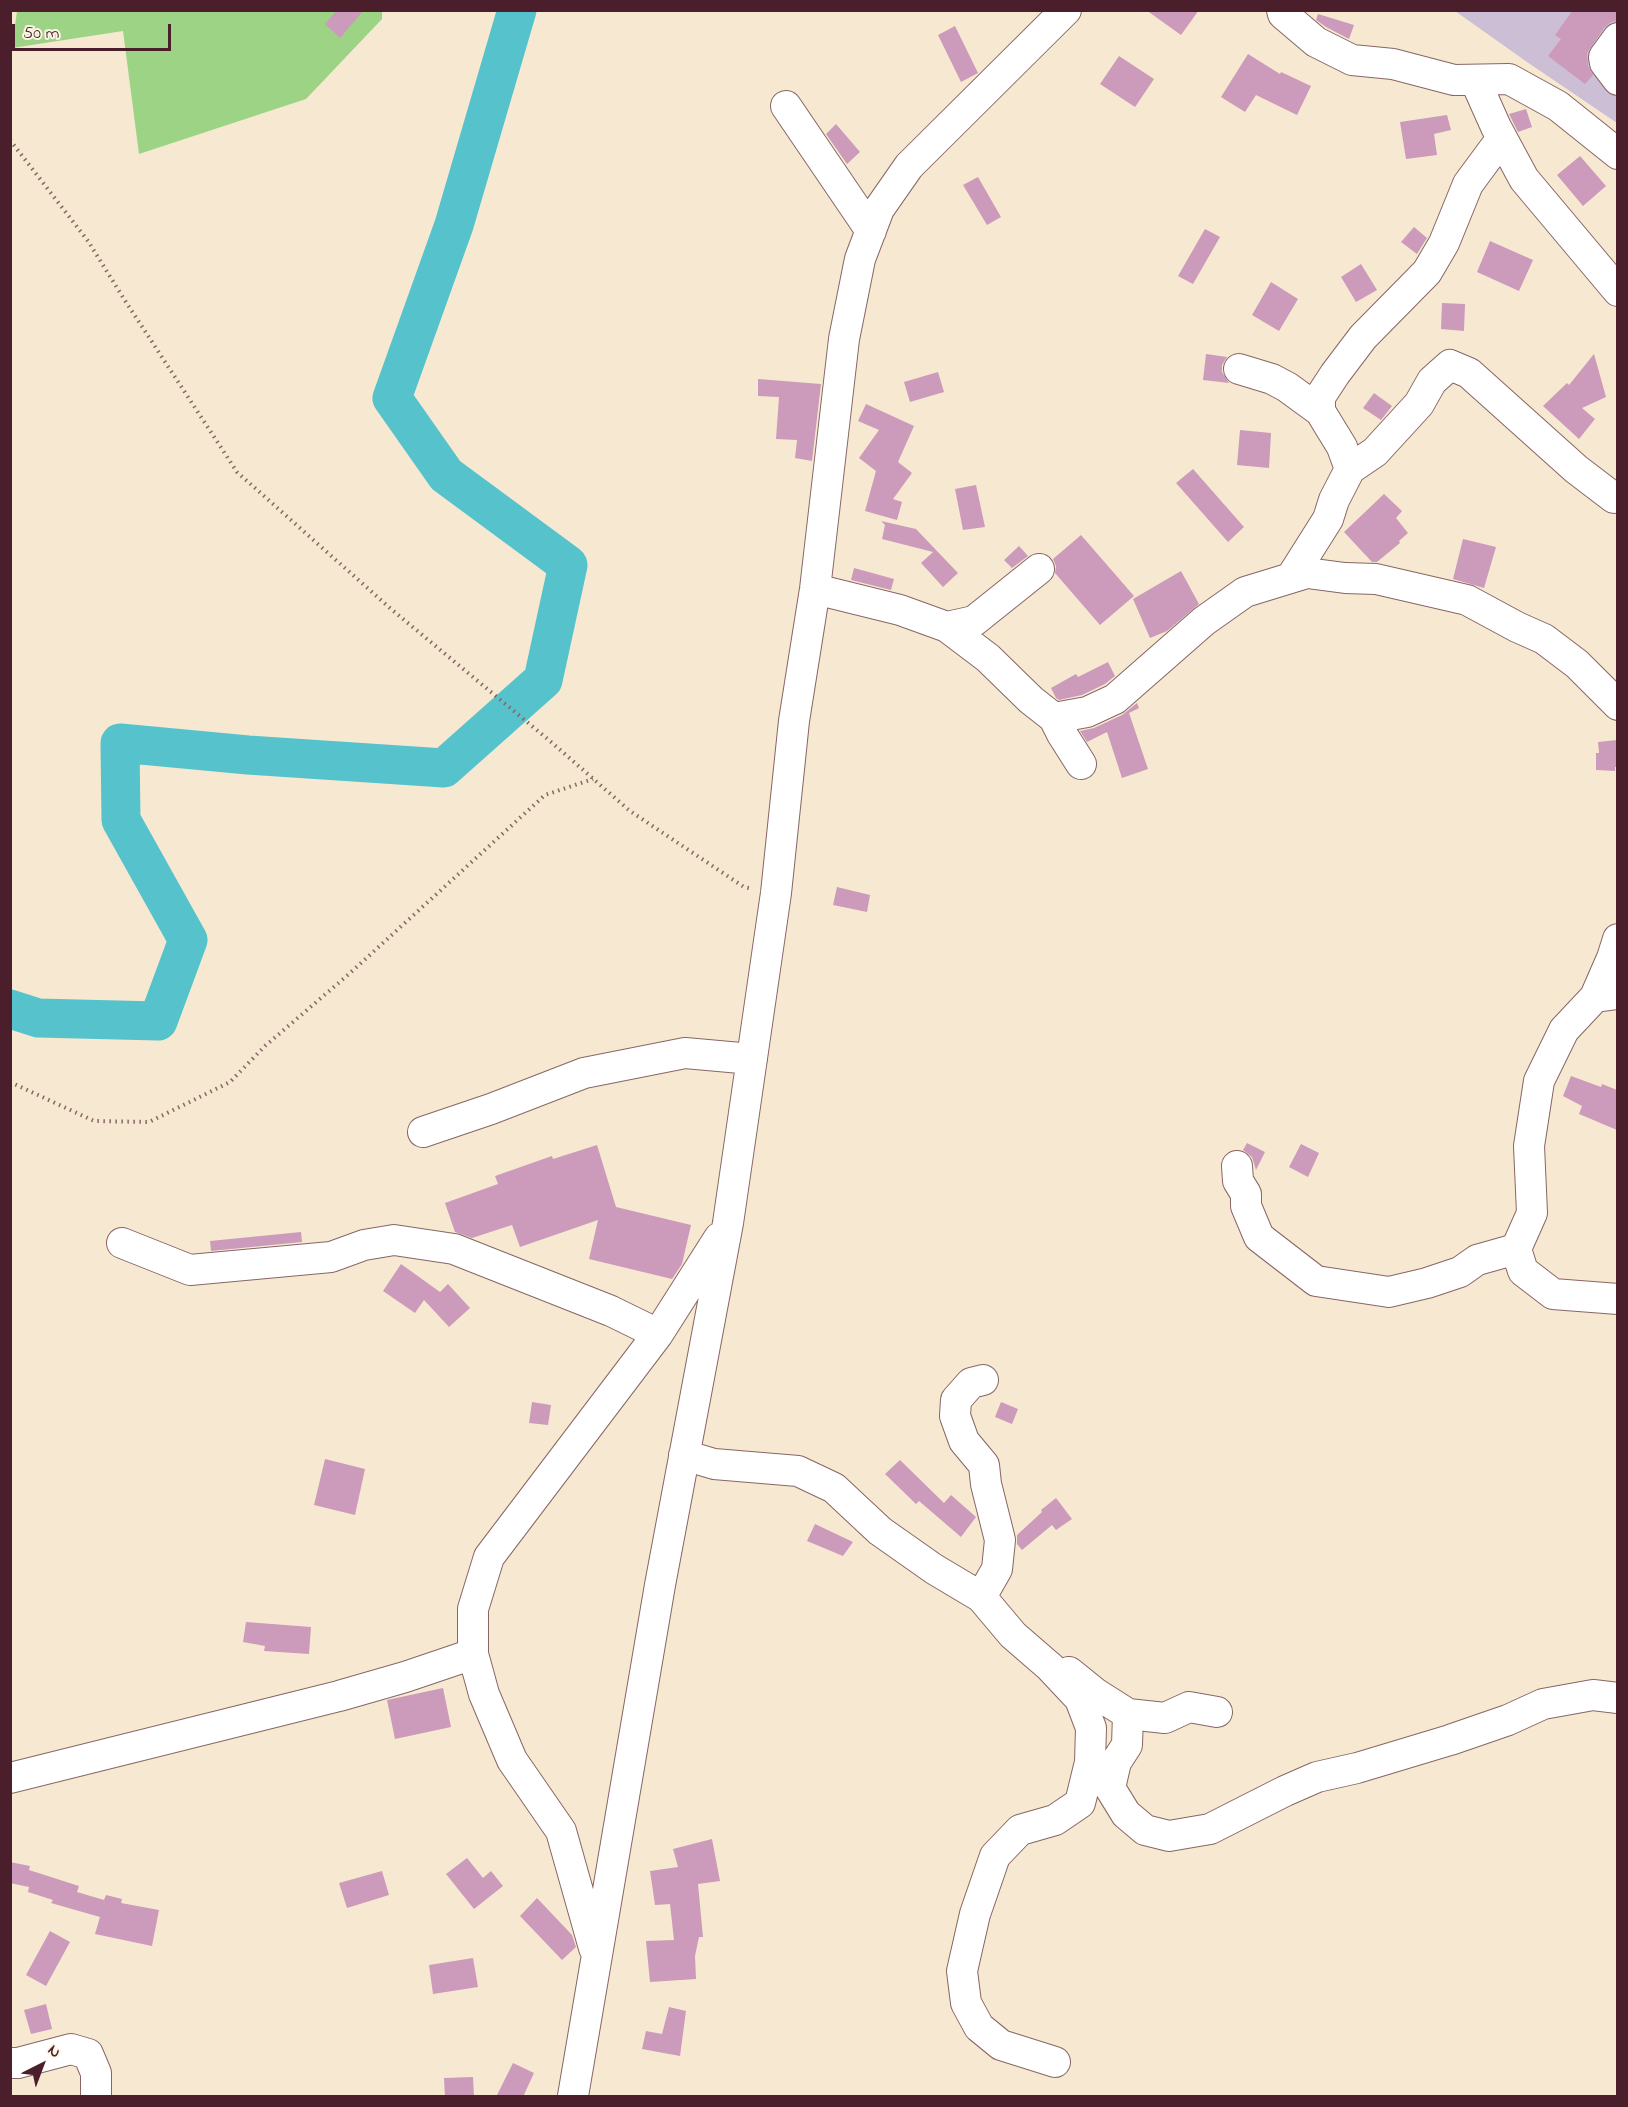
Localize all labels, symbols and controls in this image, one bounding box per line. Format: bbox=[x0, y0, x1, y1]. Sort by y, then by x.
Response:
scale bar bbox=[15, 12, 174, 50]
text: 50 m bbox=[23, 21, 60, 47]
north arrow bbox=[12, 2035, 72, 2095]
text: N bbox=[42, 2039, 66, 2064]

